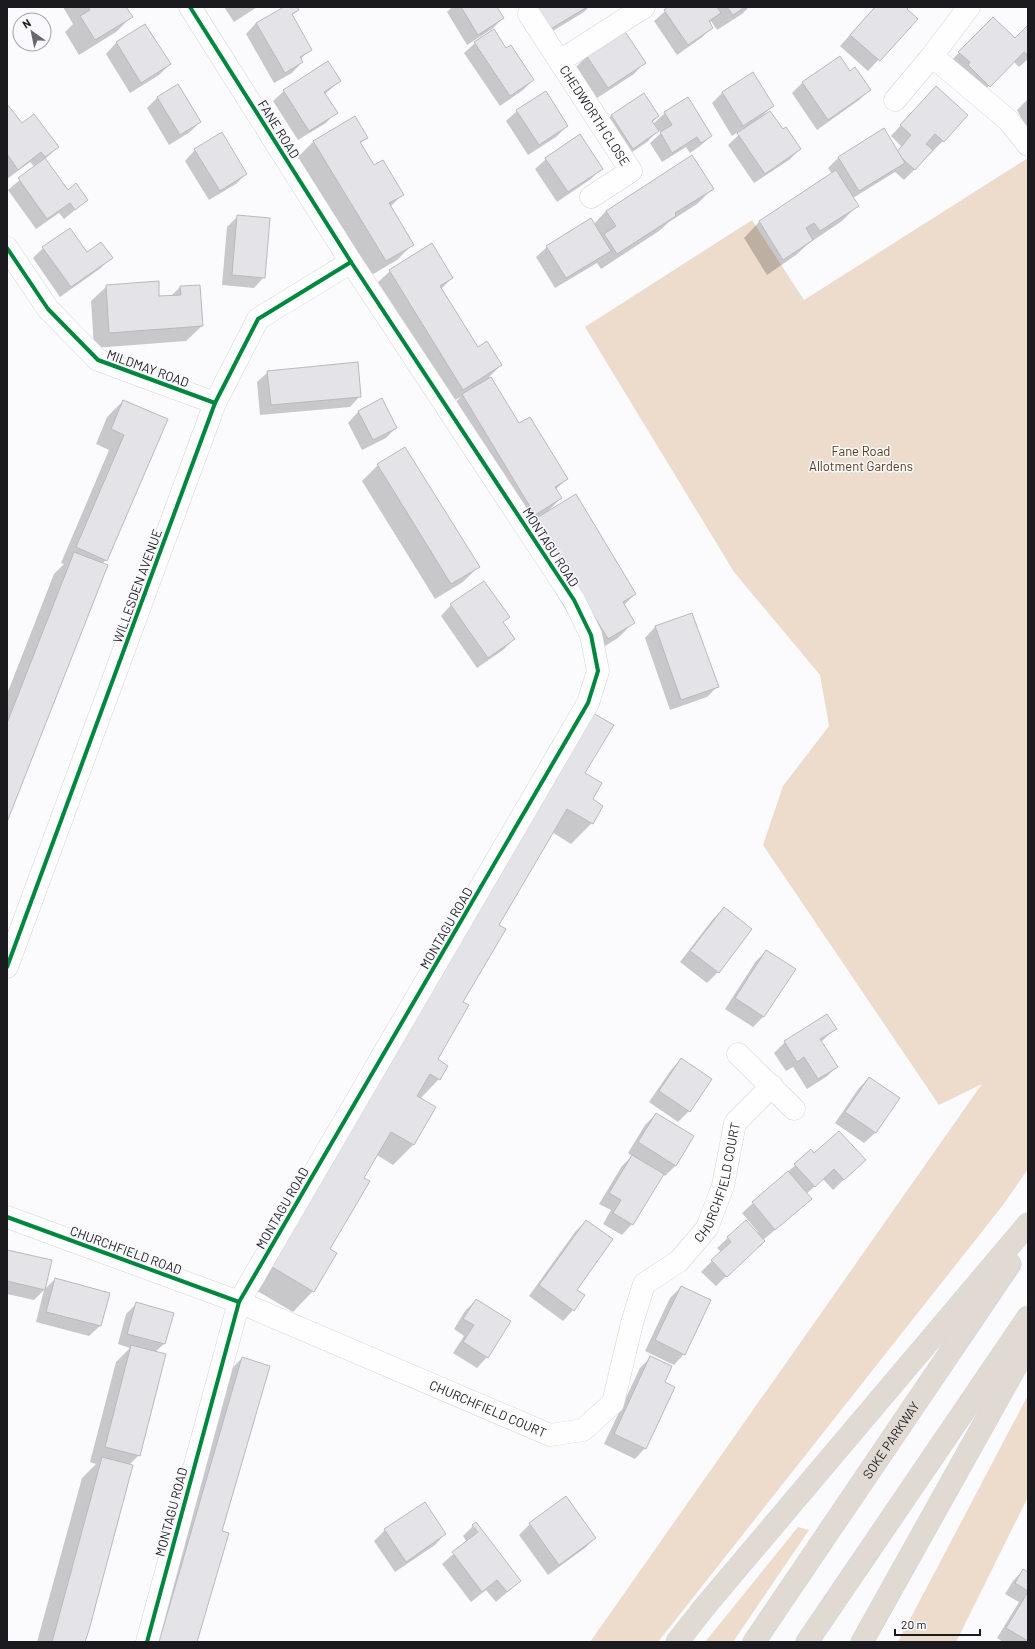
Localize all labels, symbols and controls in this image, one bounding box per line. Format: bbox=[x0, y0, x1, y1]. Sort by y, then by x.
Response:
north arrow bbox=[12, 12, 52, 52]
text: N bbox=[20, 16, 33, 31]
street label: CHEDWORTH CLOSE bbox=[556, 62, 633, 169]
street label: FANE ROAD bbox=[255, 97, 303, 161]
street label: MILDMAY ROAD bbox=[105, 346, 191, 390]
park label: Fane Road Allotment Gardens bbox=[809, 443, 913, 474]
street label: MONTAGU ROAD bbox=[519, 504, 583, 590]
street label: WILLESDEN AVENUE bbox=[109, 527, 165, 645]
street label: MONTAGU ROAD bbox=[416, 884, 476, 972]
street label: CHURCHFIELD COURT bbox=[690, 1121, 743, 1245]
street label: MONTAGU ROAD bbox=[252, 1164, 312, 1252]
street label: CHURCHFIELD ROAD bbox=[68, 1222, 184, 1278]
street label: CHURCHFIELD COURT bbox=[427, 1376, 549, 1441]
street label: SOKE PARKWAY bbox=[859, 1398, 923, 1482]
street label: MONTAGU ROAD bbox=[151, 1466, 191, 1558]
scale bar bbox=[895, 1611, 980, 1637]
text: 20 m bbox=[901, 1617, 927, 1631]

